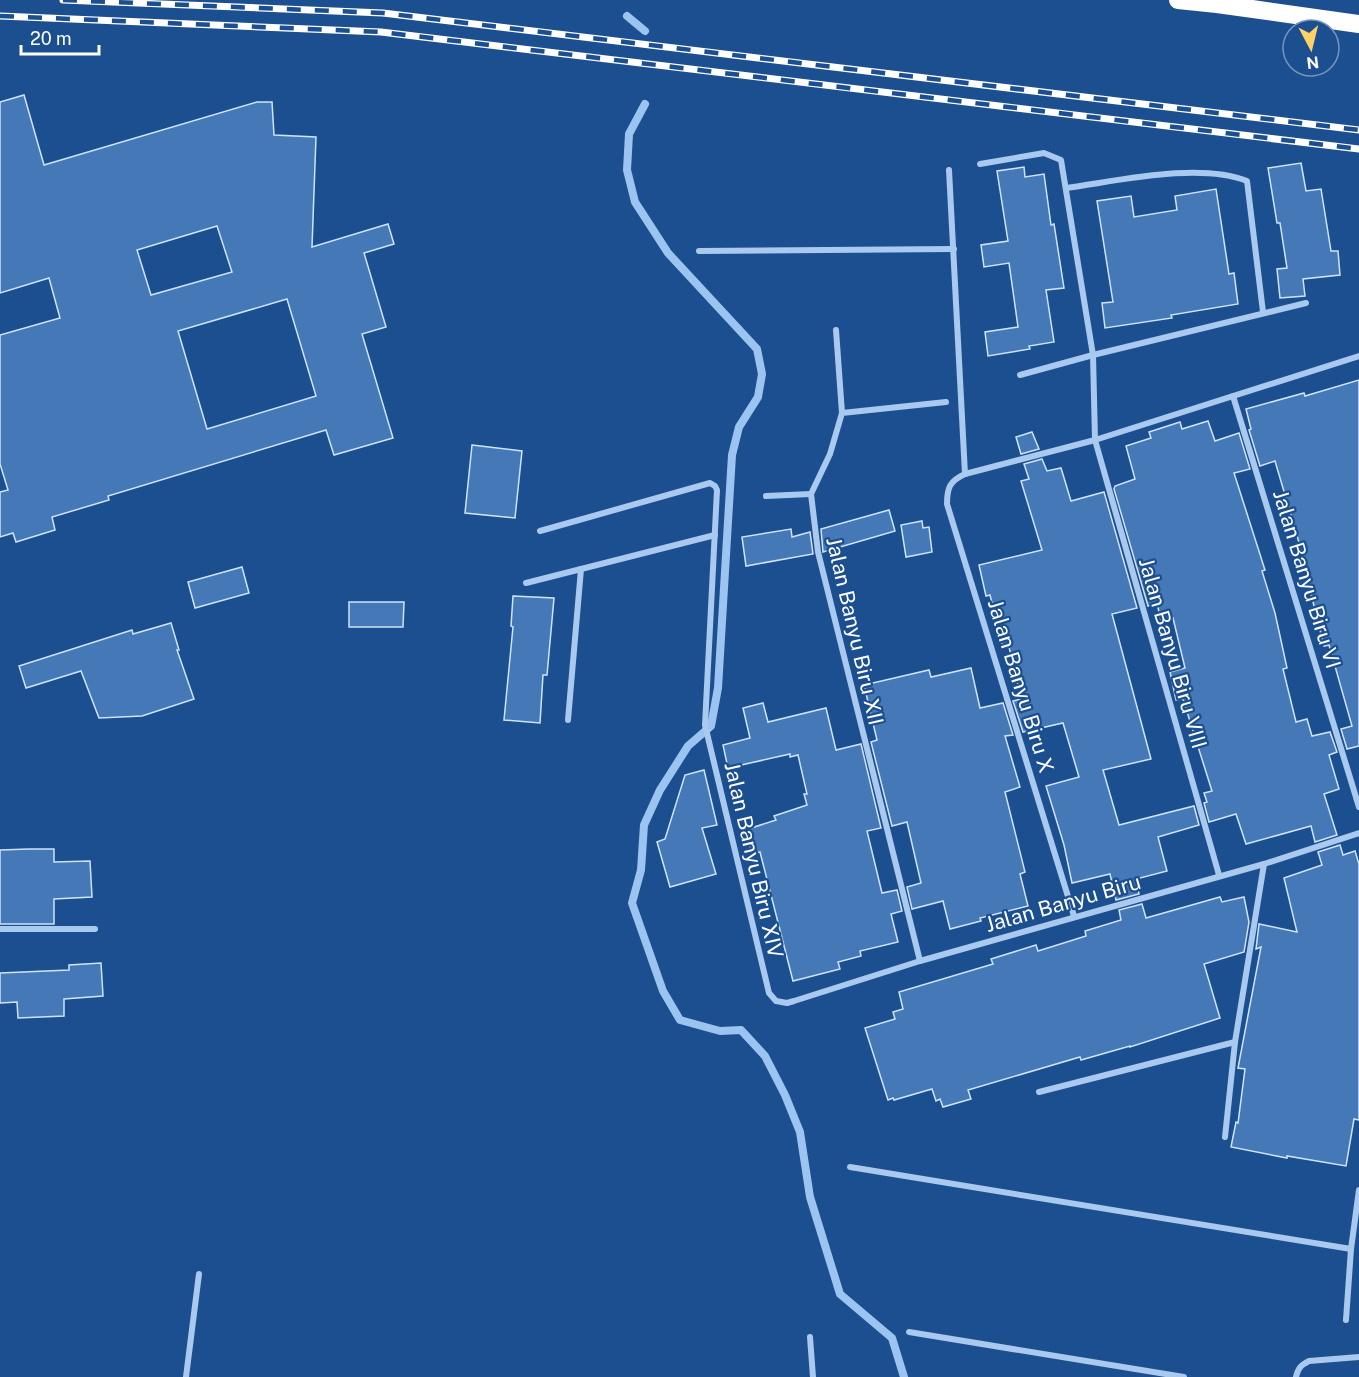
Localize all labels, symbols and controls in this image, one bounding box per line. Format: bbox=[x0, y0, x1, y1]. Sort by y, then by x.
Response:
scale bar bbox=[21, 18, 99, 56]
north arrow bbox=[1281, 18, 1341, 78]
text: 20 m bbox=[30, 28, 72, 49]
text: N bbox=[1305, 52, 1320, 73]
street label: Jalan Banyu Biru VI bbox=[1268, 487, 1346, 671]
street label: Jalan Banyu Biru XII bbox=[821, 535, 889, 727]
street label: Jalan Banyu Biru VIII bbox=[1134, 555, 1212, 751]
street label: Jalan Banyu Biru X bbox=[983, 596, 1059, 776]
street label: Jalan Banyu Biru XIV bbox=[719, 760, 789, 960]
street label: Jalan Banyu Biru bbox=[982, 869, 1144, 937]

